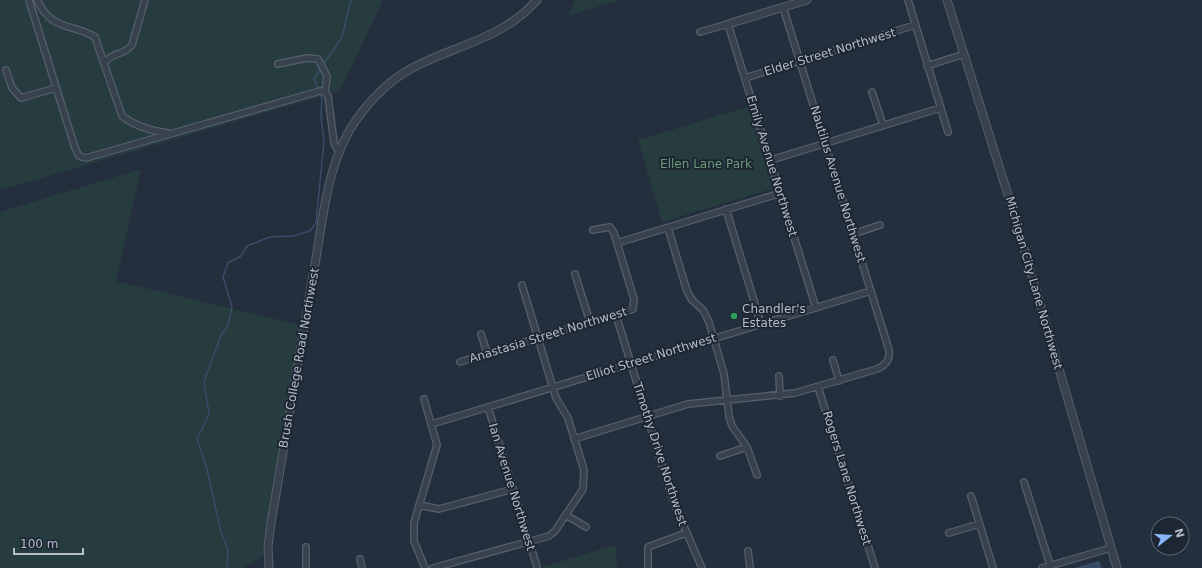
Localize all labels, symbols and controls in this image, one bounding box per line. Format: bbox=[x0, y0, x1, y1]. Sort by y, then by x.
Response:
street label: Elder Street Northwest bbox=[763, 25, 898, 79]
street label: Emily Avenue Northwest bbox=[744, 94, 800, 239]
street label: Nautilus Avenue Northwest bbox=[807, 104, 869, 264]
park label: Ellen Lane Park bbox=[660, 157, 752, 171]
street label: Michigan City Lane Northwest bbox=[1003, 195, 1066, 371]
street label: Brush College Road Northwest bbox=[276, 267, 322, 449]
place label: Chandler's Estates bbox=[742, 302, 806, 330]
street label: Anastasia Street Northwest bbox=[467, 304, 629, 366]
marker: Chandler's Estates bbox=[729, 311, 739, 321]
street label: Elliot Street Northwest bbox=[584, 330, 718, 383]
street label: Timothy Drive Northwest bbox=[630, 380, 690, 528]
street label: Rogers Lane Northwest bbox=[820, 409, 874, 547]
street label: Ian Avenue Northwest bbox=[486, 422, 538, 553]
north arrow bbox=[1150, 516, 1190, 556]
text: N bbox=[1172, 527, 1187, 540]
scale bar bbox=[14, 530, 83, 556]
text: 100 m bbox=[20, 537, 58, 551]

